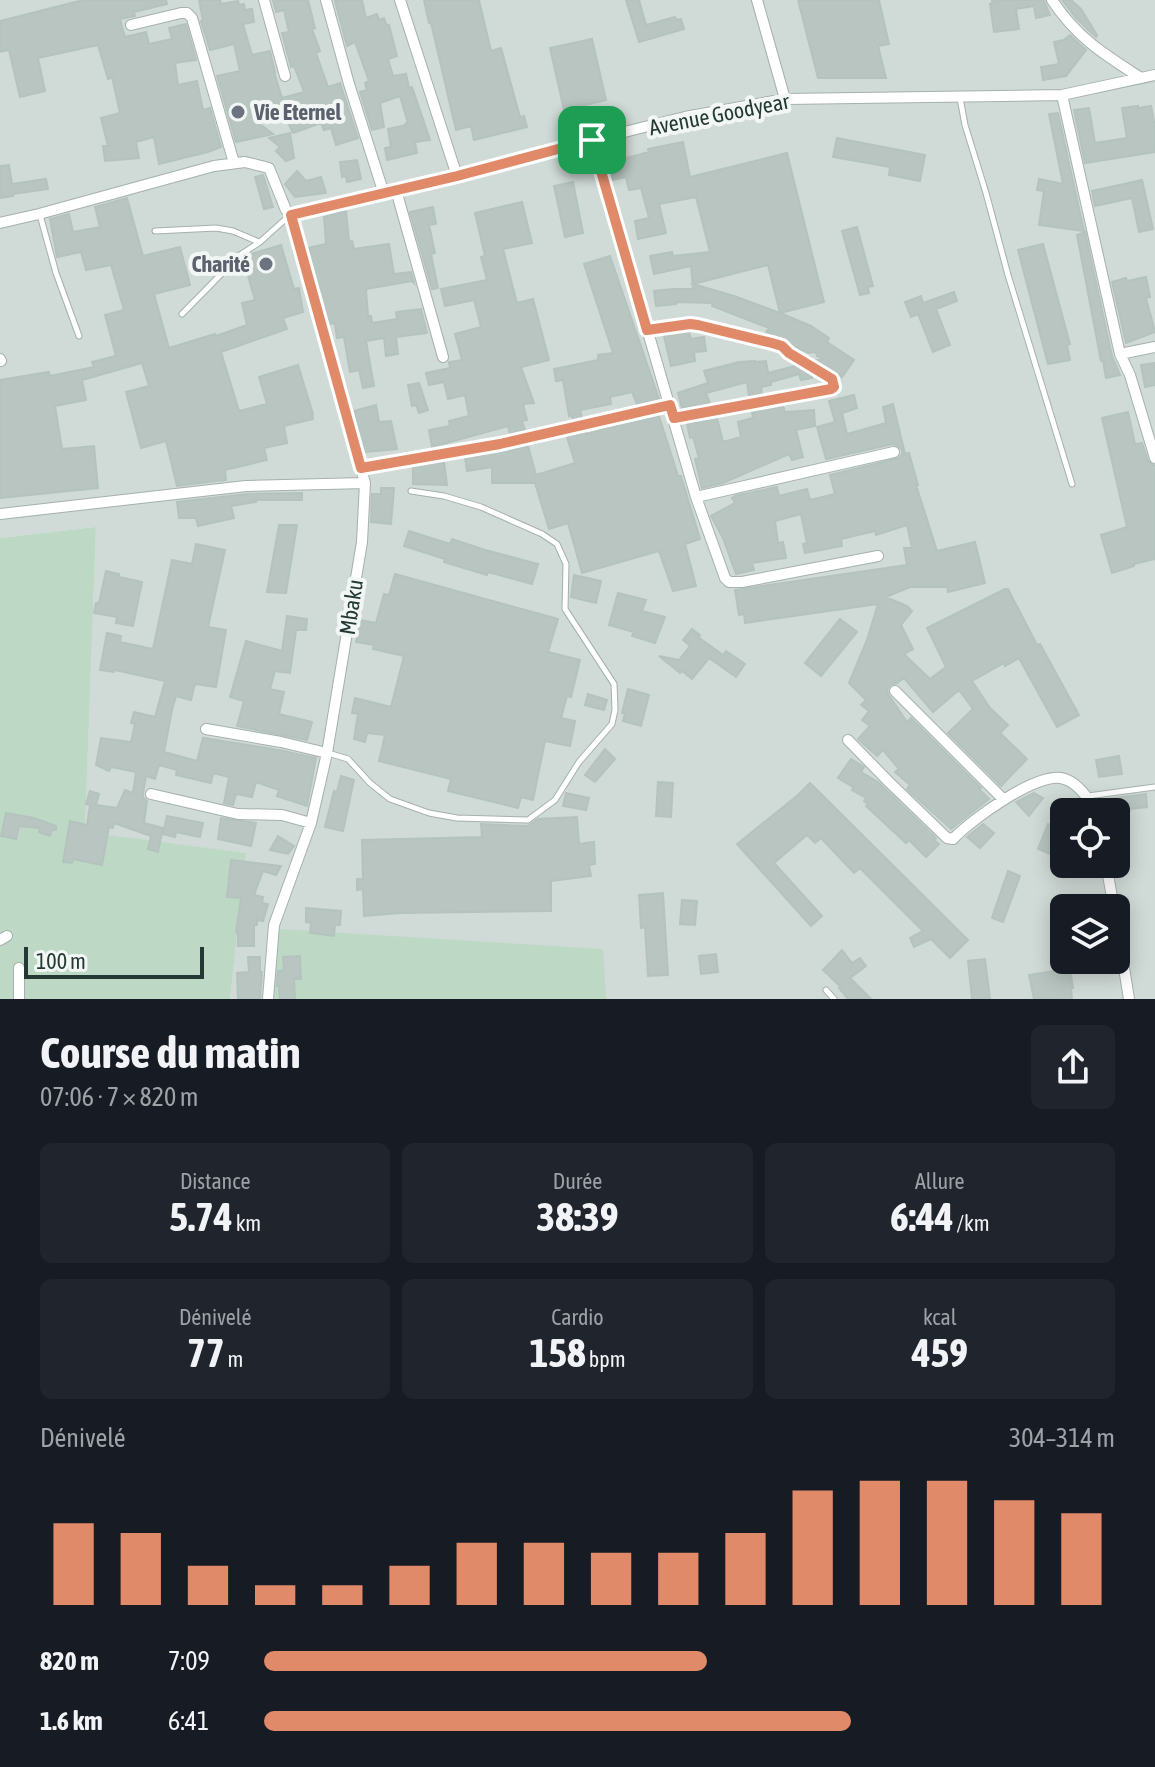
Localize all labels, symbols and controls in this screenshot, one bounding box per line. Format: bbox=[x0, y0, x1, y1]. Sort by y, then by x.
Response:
street label: Avenue Goodyear bbox=[647, 88, 792, 140]
place label: Vie Eternel bbox=[253, 99, 342, 125]
marker: Vie Eternel bbox=[229, 103, 247, 121]
pin bbox=[558, 106, 626, 174]
icon: arrive bbox=[570, 118, 614, 162]
place label: Charité bbox=[192, 251, 250, 277]
marker: Charité bbox=[257, 255, 275, 273]
street label: Mbaku bbox=[334, 577, 368, 637]
map controls bbox=[1050, 798, 1130, 974]
button: locate bbox=[1050, 798, 1130, 878]
button: layers bbox=[1050, 894, 1130, 974]
scale bar bbox=[24, 943, 204, 979]
text: 100 m bbox=[36, 948, 86, 974]
button: share bbox=[1031, 1025, 1115, 1109]
text: Course du matin bbox=[40, 1027, 301, 1077]
text: 07:06 · 7 × 820 m bbox=[40, 1082, 199, 1112]
text: Distance bbox=[180, 1168, 250, 1194]
text: Durée bbox=[553, 1168, 602, 1194]
text: Allure bbox=[915, 1168, 965, 1194]
text: 5.74 bbox=[169, 1194, 233, 1239]
text: 38:39 bbox=[536, 1194, 619, 1239]
text: 6:44 bbox=[890, 1194, 954, 1239]
text: km bbox=[233, 1210, 261, 1236]
text: /km bbox=[954, 1210, 990, 1236]
text: Dénivelé bbox=[179, 1304, 251, 1330]
text: Cardio bbox=[551, 1304, 604, 1330]
text: kcal bbox=[923, 1304, 957, 1330]
text: 77 bbox=[187, 1330, 225, 1375]
text: 158 bbox=[529, 1330, 586, 1375]
text: 459 bbox=[912, 1330, 968, 1375]
text: m bbox=[225, 1346, 243, 1372]
text: bpm bbox=[586, 1346, 626, 1372]
text: Dénivelé bbox=[40, 1423, 126, 1453]
text: 304–314 m bbox=[1009, 1423, 1115, 1453]
text: 820 m bbox=[40, 1646, 99, 1676]
text: 7:09 bbox=[168, 1646, 210, 1676]
text: 1.6 km bbox=[40, 1706, 103, 1736]
text: 6:41 bbox=[168, 1706, 209, 1736]

